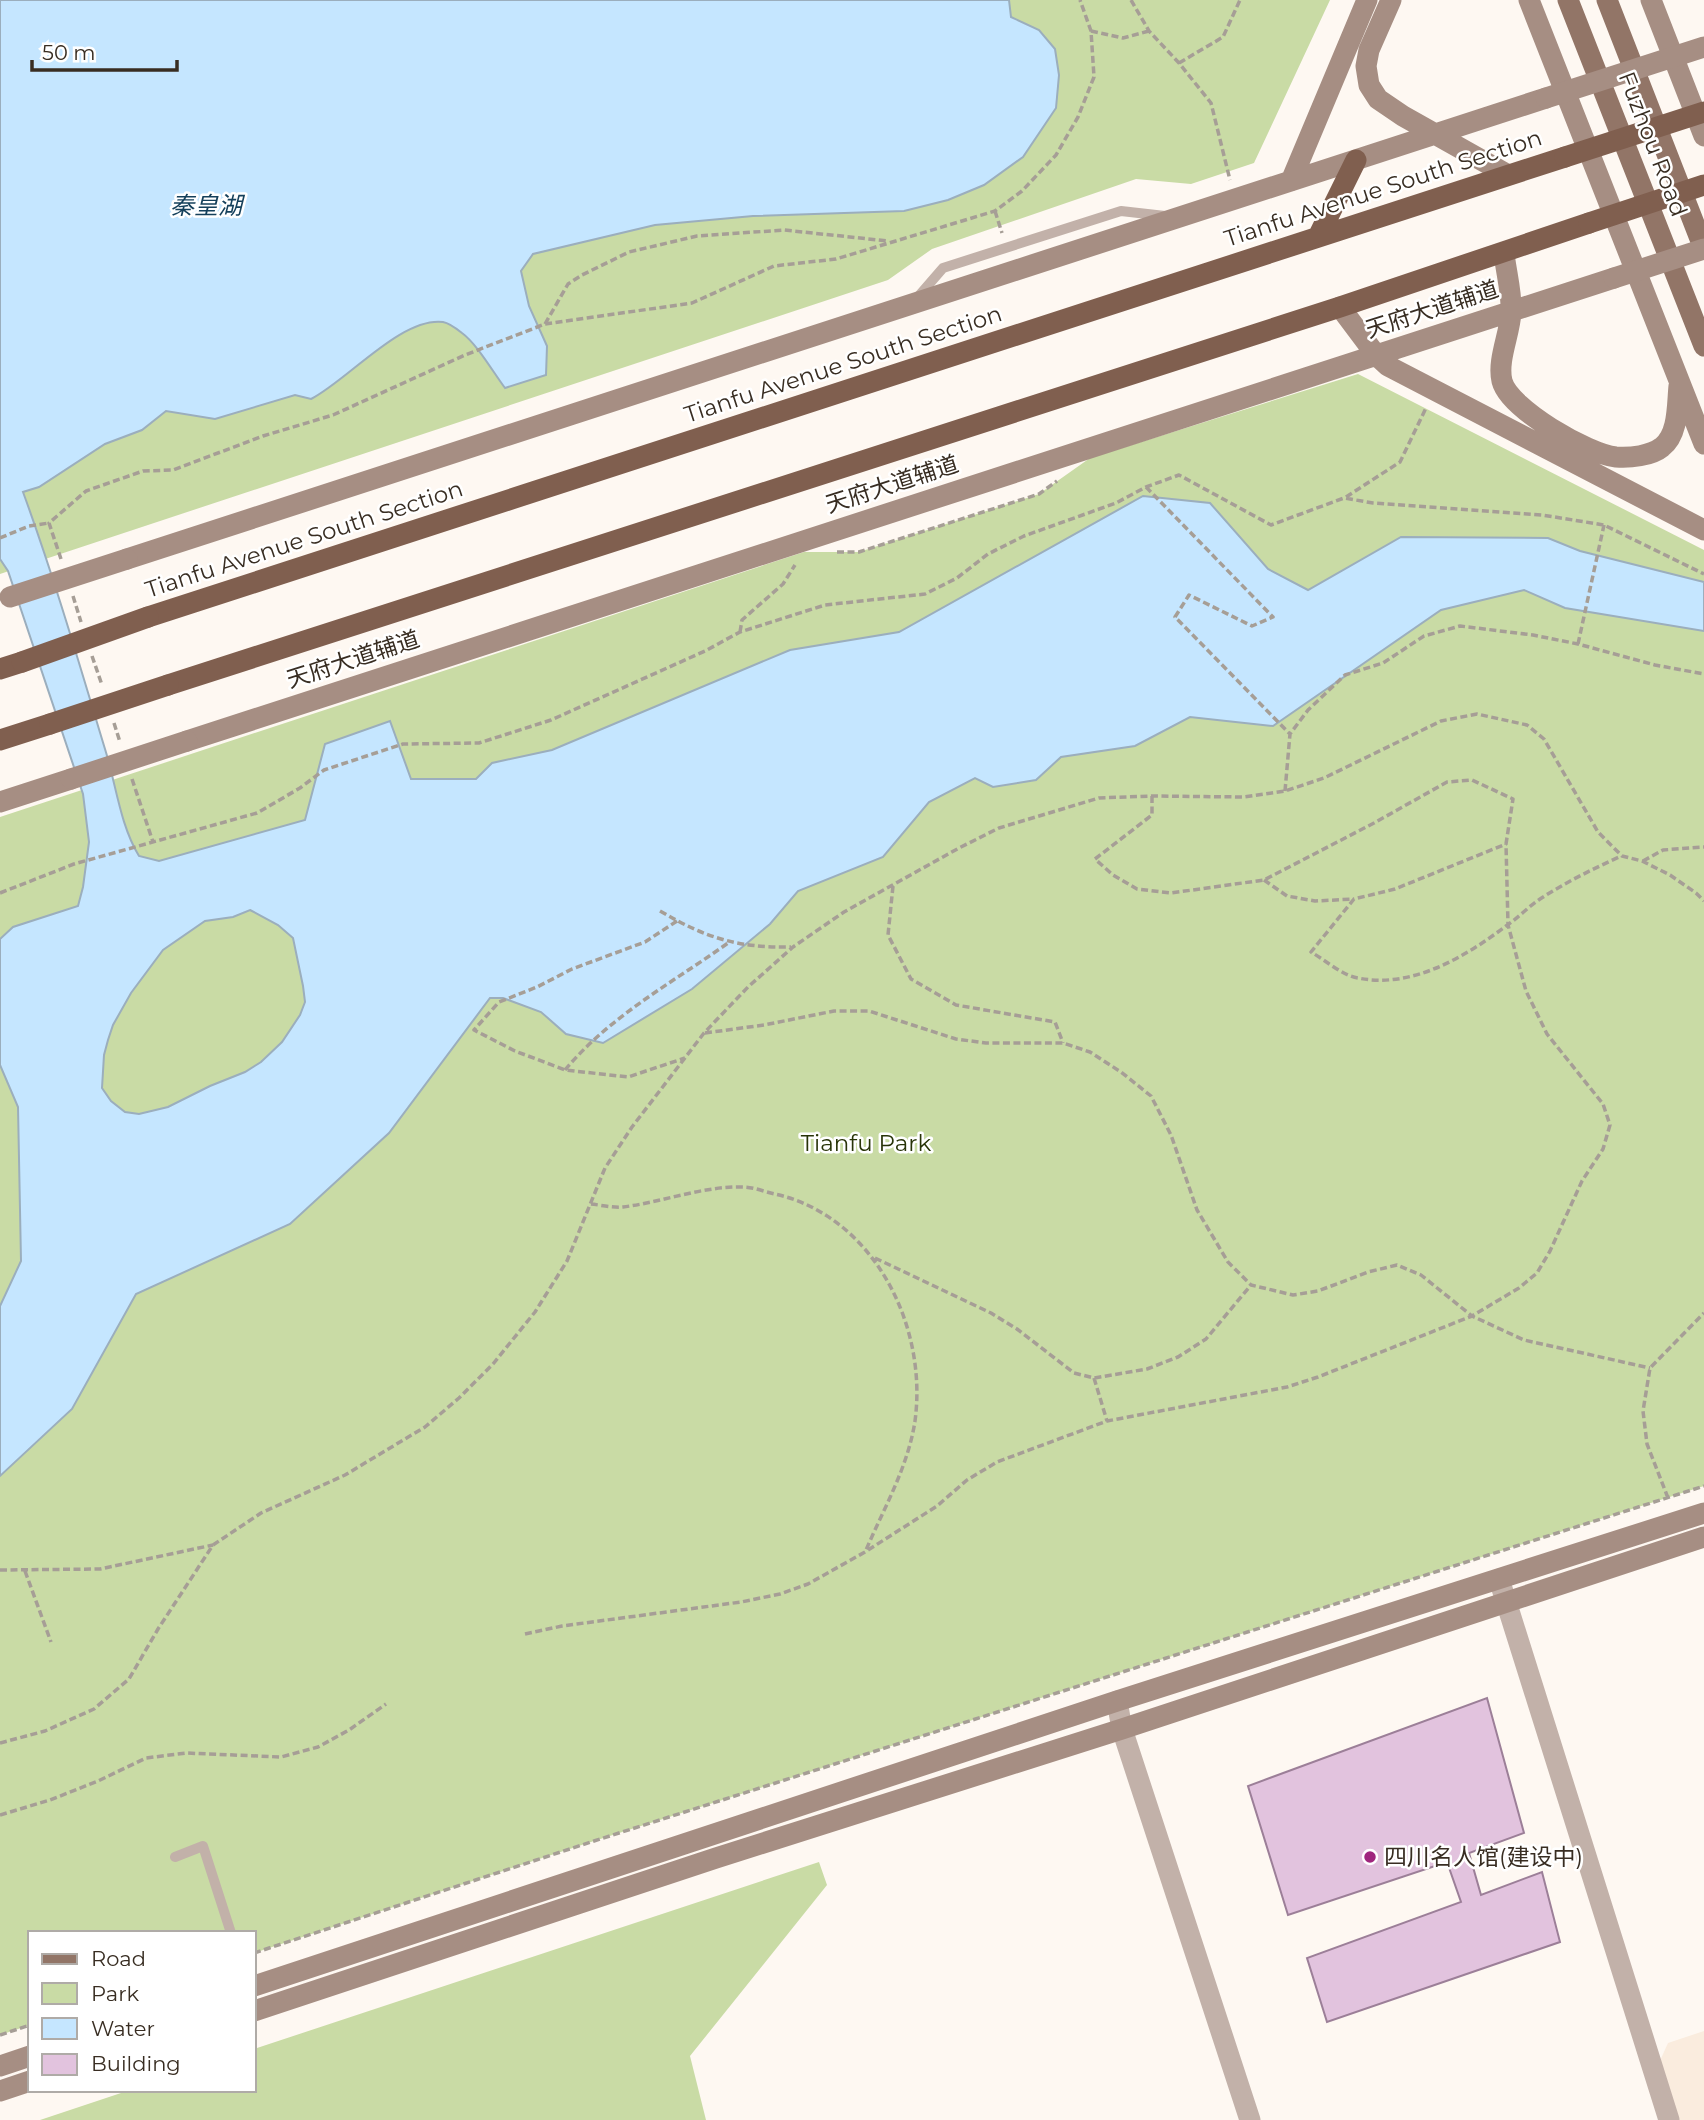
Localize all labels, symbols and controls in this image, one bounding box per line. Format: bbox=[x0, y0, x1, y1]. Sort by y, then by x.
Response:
scale bar bbox=[32, 28, 177, 72]
text: 50 m bbox=[42, 40, 96, 65]
street label: Fuzhou Road bbox=[1613, 68, 1693, 220]
street label: Tianfu Avenue South Section bbox=[1221, 123, 1545, 253]
water label: 秦皇湖 bbox=[170, 191, 246, 220]
street label: 天府大道辅道 bbox=[1362, 274, 1502, 344]
street label: Tianfu Avenue South Section bbox=[681, 299, 1005, 429]
street label: 天府大道辅道 bbox=[822, 449, 962, 519]
street label: Tianfu Avenue South Section bbox=[142, 474, 466, 604]
street label: 天府大道辅道 bbox=[283, 624, 423, 694]
park label: Tianfu Park bbox=[801, 1129, 931, 1157]
place label: 四川名人馆(建设中) bbox=[1384, 1843, 1583, 1871]
marker: 四川名人馆(建设中) bbox=[1362, 1849, 1378, 1865]
legend bbox=[28, 1931, 256, 2092]
text: Road bbox=[91, 1946, 146, 1971]
text: Park bbox=[91, 1981, 139, 2006]
text: Water bbox=[91, 2016, 155, 2041]
text: Building bbox=[91, 2051, 181, 2076]

